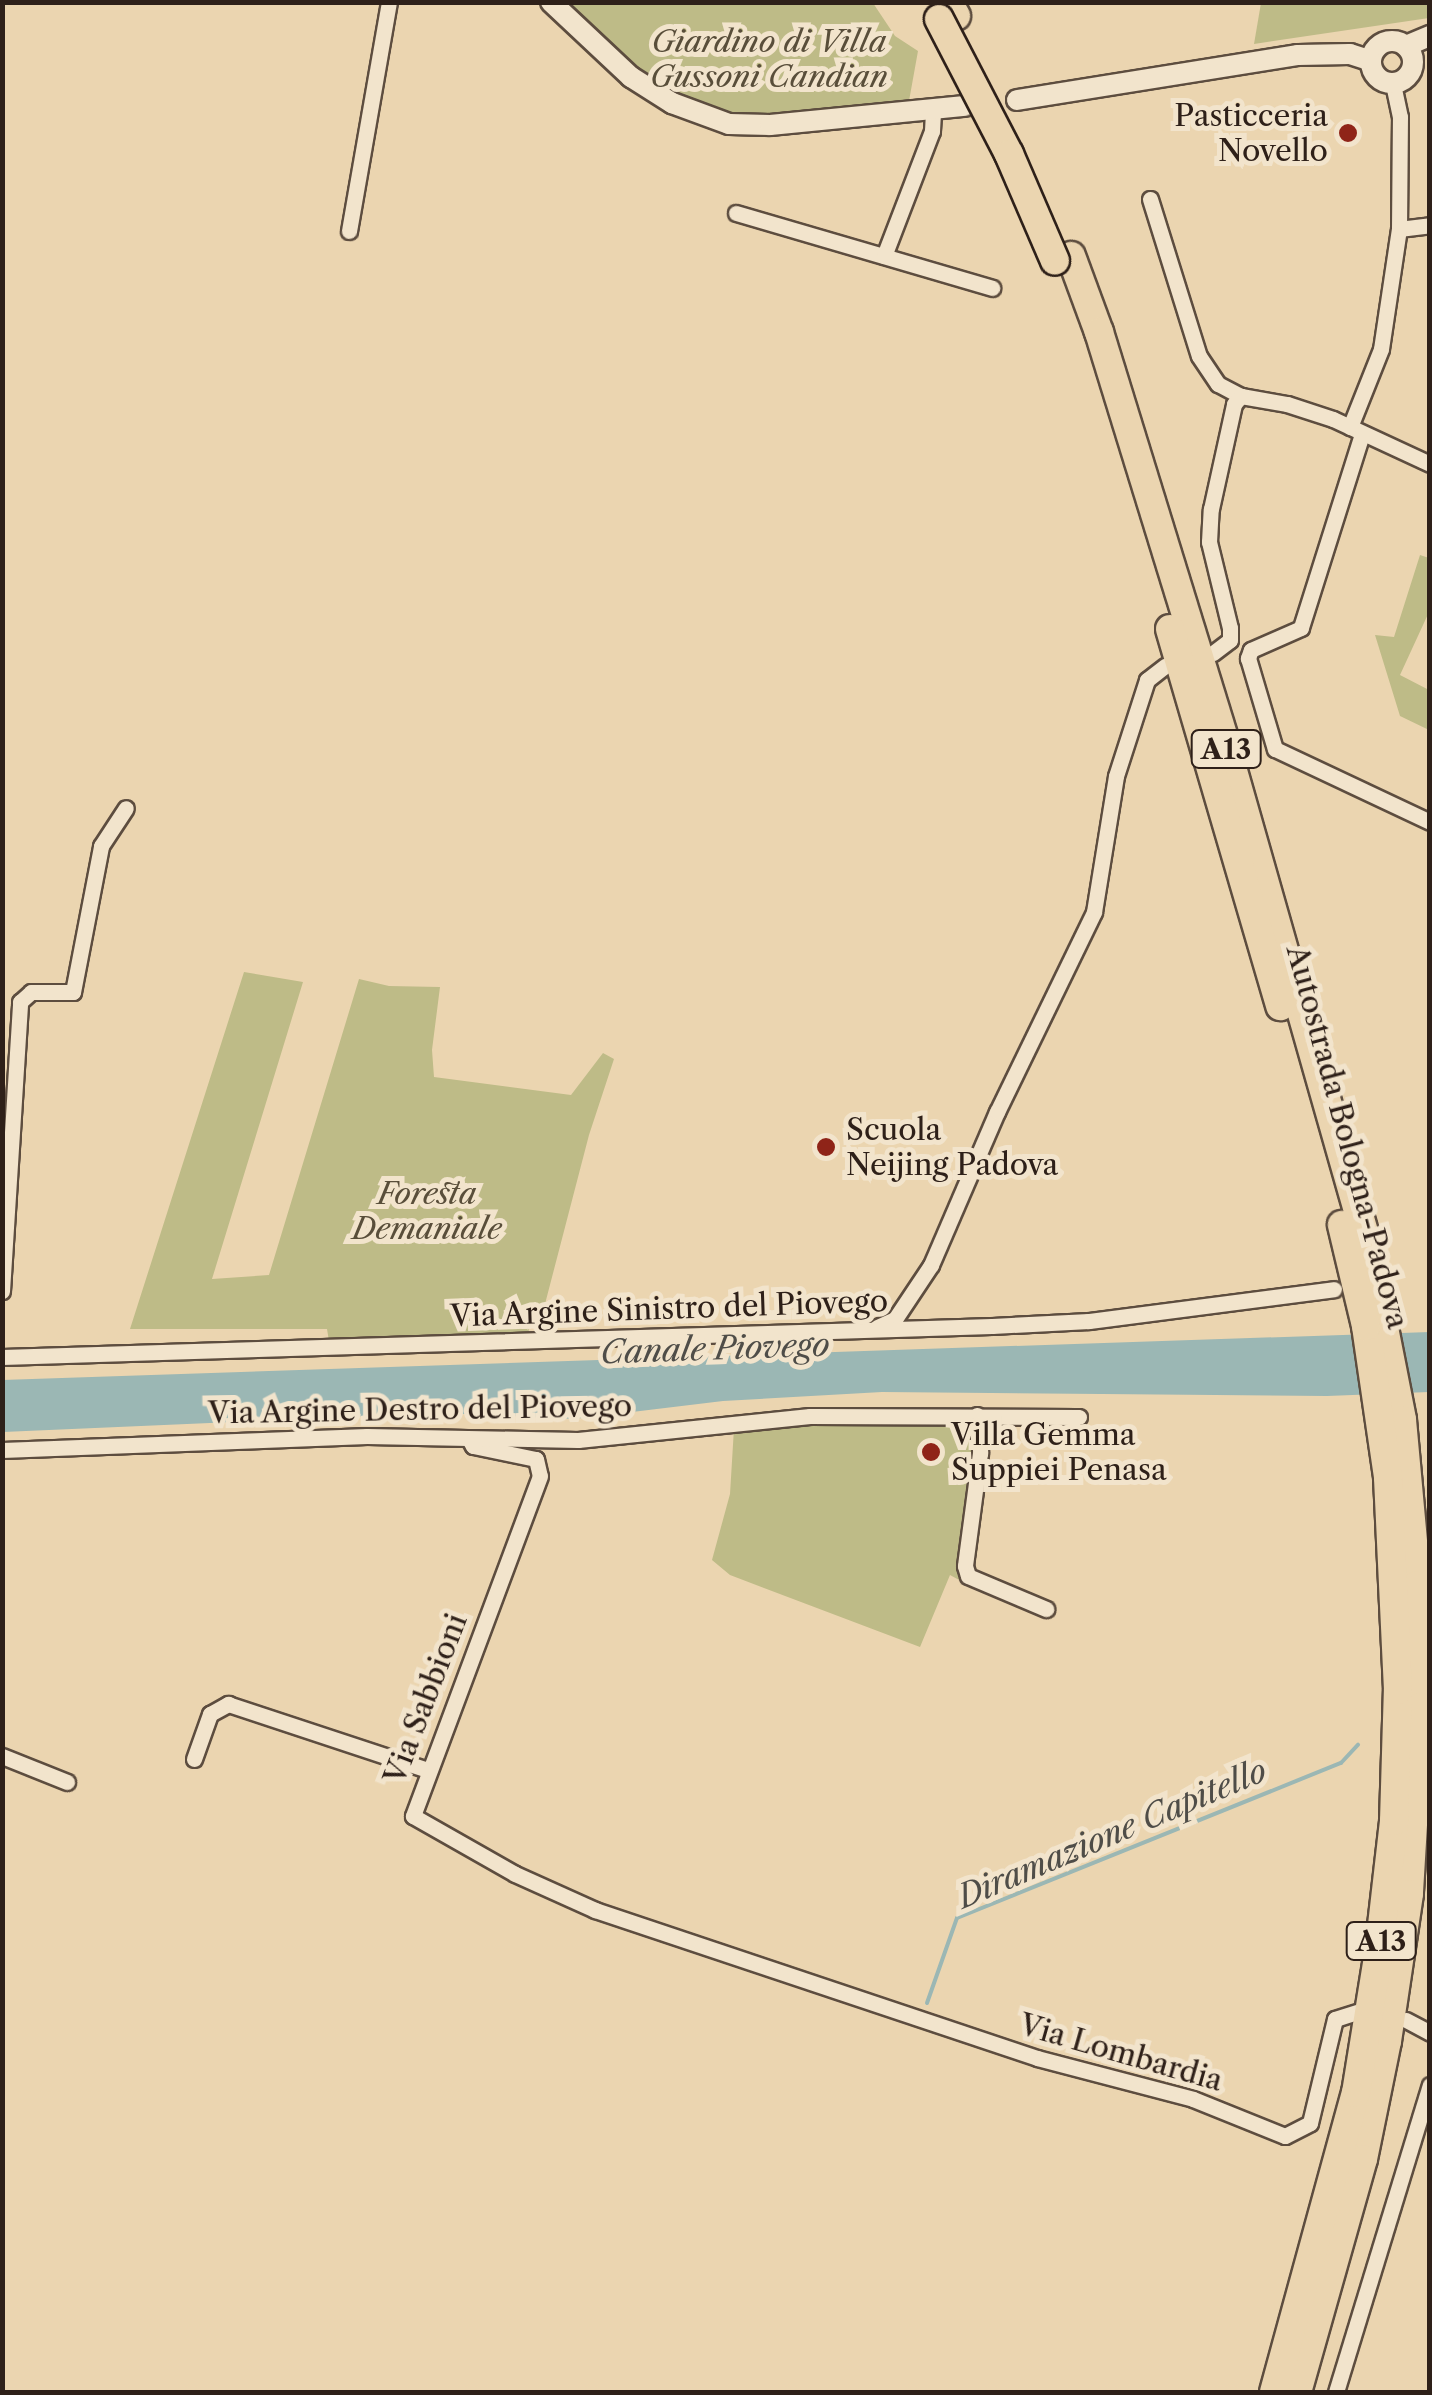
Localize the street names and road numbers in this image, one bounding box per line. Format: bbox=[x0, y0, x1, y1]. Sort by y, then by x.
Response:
road number: A13 bbox=[1188, 726, 1264, 772]
street label: Autostrada Bologna-Padova bbox=[1278, 941, 1416, 1333]
street label: Via Argine Sinistro del Piovego bbox=[449, 1283, 889, 1335]
street label: Via Argine Destro del Piovego bbox=[207, 1388, 633, 1432]
street label: Via Sabbioni bbox=[377, 1609, 475, 1789]
road number: A13 bbox=[1344, 1918, 1418, 1964]
street label: Via Lombardia bbox=[1015, 2007, 1227, 2099]

